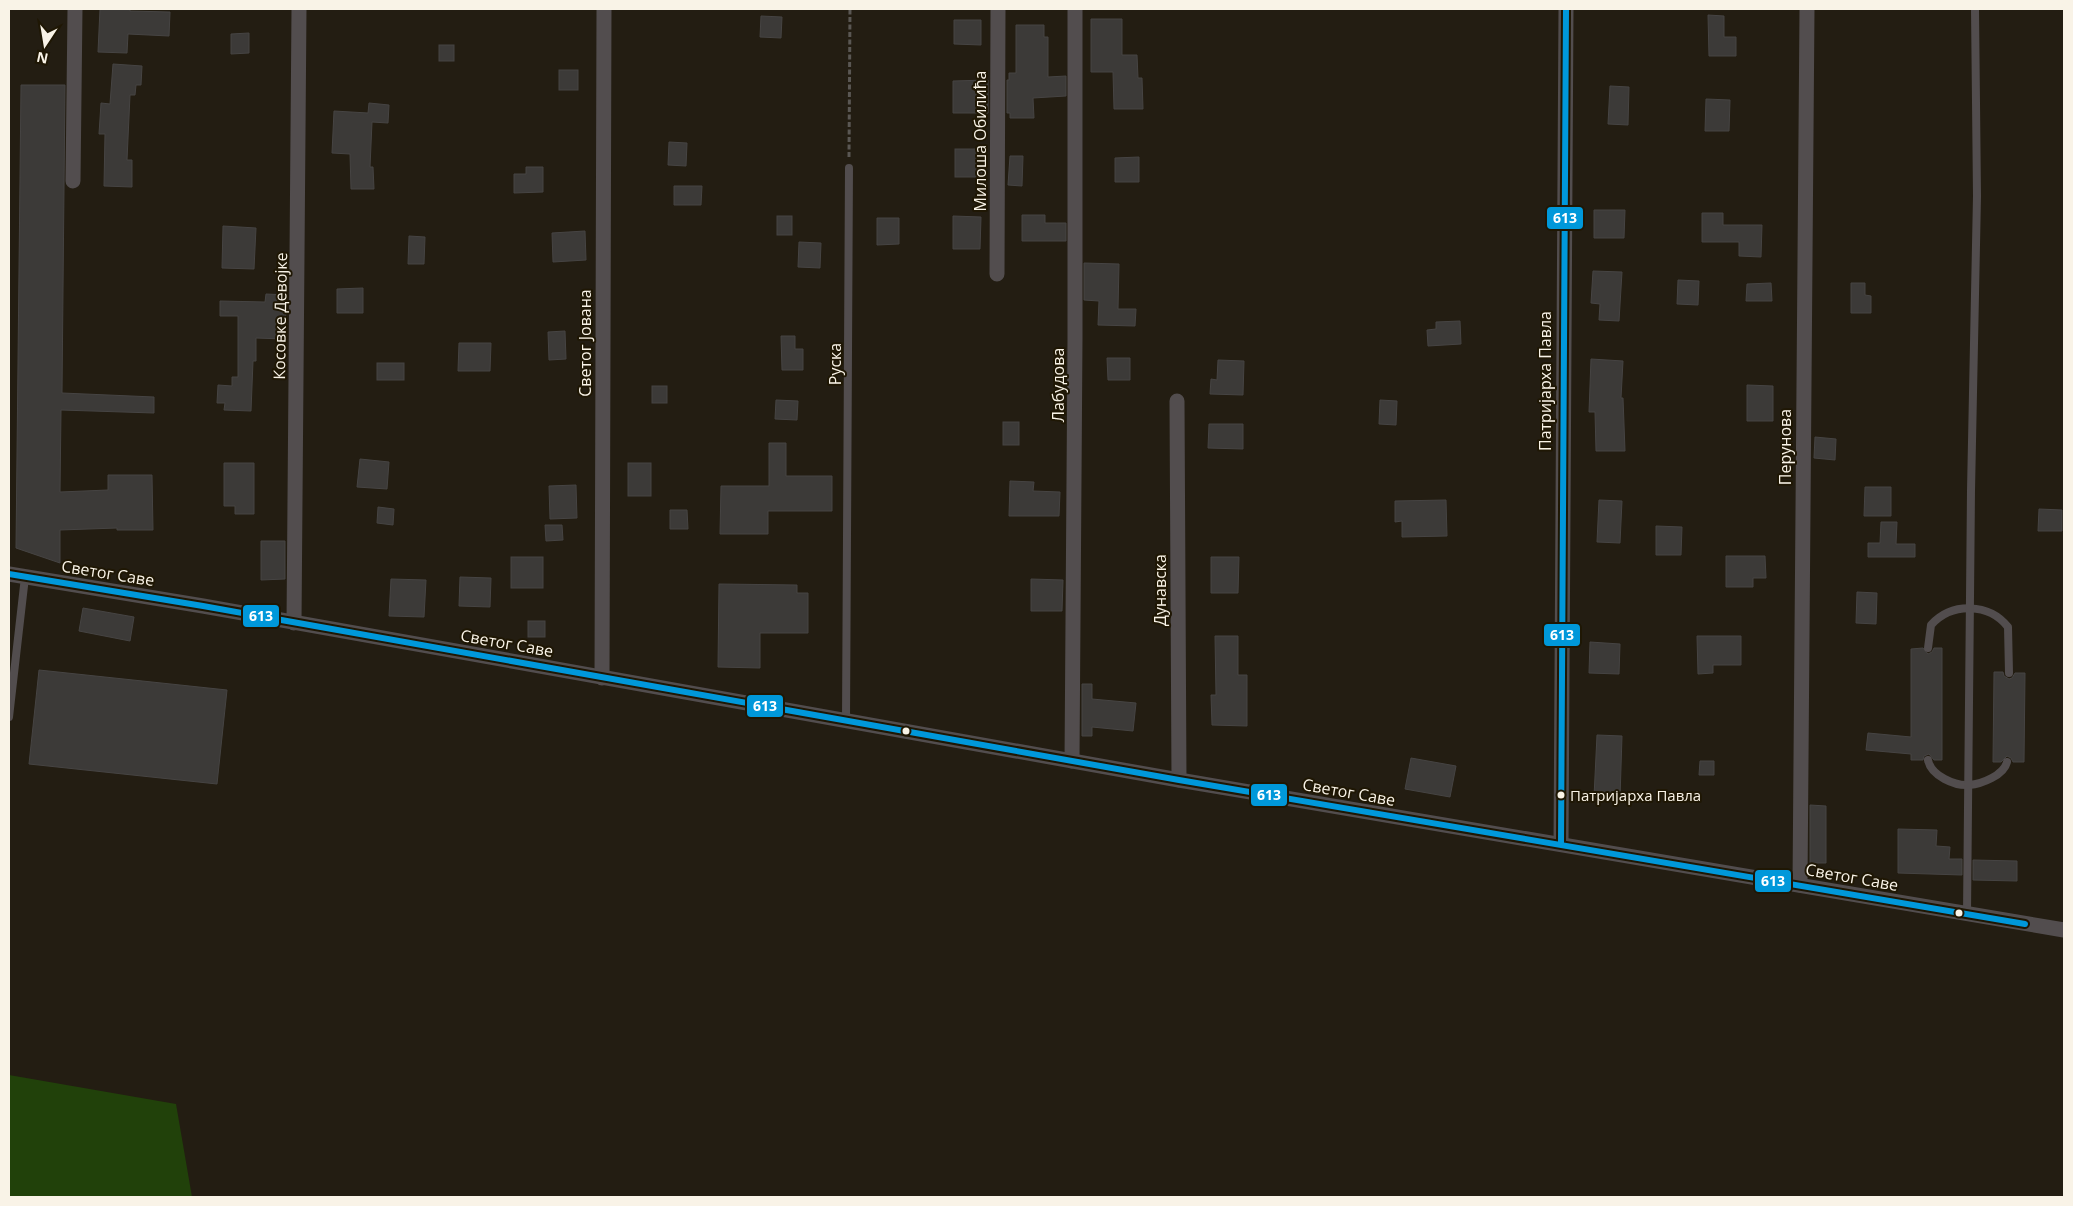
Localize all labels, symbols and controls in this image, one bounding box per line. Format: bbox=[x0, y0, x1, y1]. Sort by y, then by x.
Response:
north arrow bbox=[20, 20, 70, 70]
text: N bbox=[35, 48, 50, 69]
street label: Милоша Обилића bbox=[969, 71, 991, 211]
line badge: 613 bbox=[1546, 206, 1584, 230]
text: 613 bbox=[1553, 208, 1577, 227]
street label: Косовке Девојке bbox=[268, 252, 292, 380]
street label: Светог Јована bbox=[574, 289, 596, 397]
street label: Патријарха Павла bbox=[1534, 311, 1556, 451]
street label: Руска bbox=[824, 343, 846, 385]
street label: Лабудова bbox=[1047, 348, 1069, 422]
street label: Перунова bbox=[1774, 409, 1796, 485]
street label: Дунавска bbox=[1149, 554, 1171, 626]
street label: Светог Саве bbox=[60, 555, 156, 591]
line badge: 613 bbox=[242, 604, 280, 628]
text: 613 bbox=[249, 606, 273, 625]
line badge: 613 bbox=[1543, 623, 1581, 647]
street label: Светог Саве bbox=[459, 624, 555, 662]
text: 613 bbox=[1550, 625, 1574, 644]
line badge: 613 bbox=[746, 694, 784, 718]
text: 613 bbox=[753, 696, 777, 715]
unlabelled marker bbox=[901, 726, 911, 736]
street label: Светог Саве bbox=[1301, 773, 1397, 811]
line badge: 613 bbox=[1250, 783, 1288, 807]
text: 613 bbox=[1257, 785, 1281, 804]
place label: Патријарха Павла bbox=[1570, 785, 1701, 805]
marker: Патријарха Павла bbox=[1556, 790, 1566, 800]
street label: Светог Саве bbox=[1804, 858, 1900, 896]
line badge: 613 bbox=[1754, 869, 1792, 893]
text: 613 bbox=[1761, 871, 1785, 890]
unlabelled marker bbox=[1954, 908, 1964, 918]

